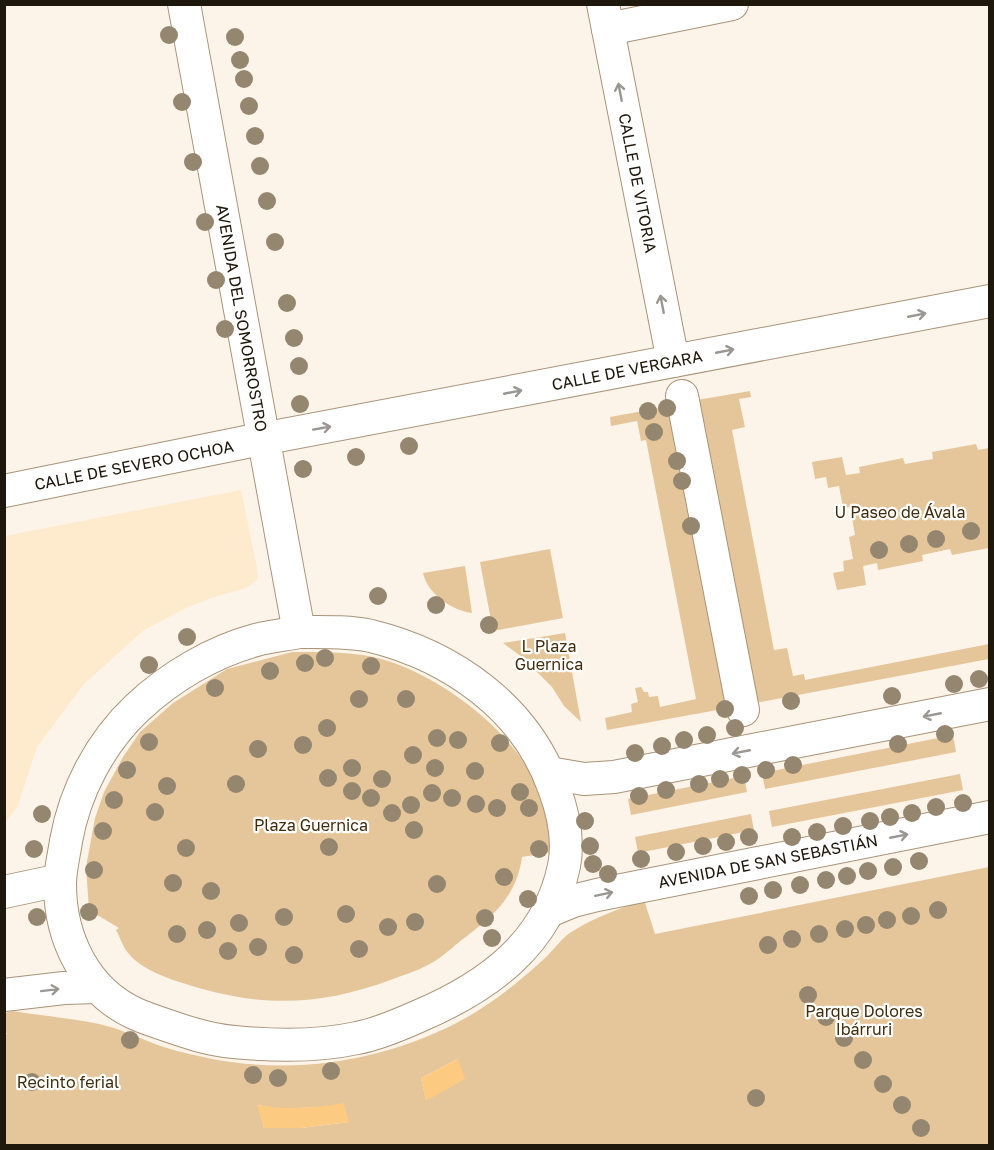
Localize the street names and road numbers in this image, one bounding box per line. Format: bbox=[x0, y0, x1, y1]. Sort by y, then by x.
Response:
street label: CALLE DE VITORIA bbox=[615, 111, 661, 255]
street label: AVENIDA DEL SOMORROSTRO bbox=[212, 203, 272, 433]
street label: CALLE DE VERGARA bbox=[550, 346, 704, 394]
street label: CALLE DE SEVERO OCHOA bbox=[33, 436, 236, 494]
street label: AVENIDA DE SAN SEBASTIÁN bbox=[656, 830, 880, 892]

